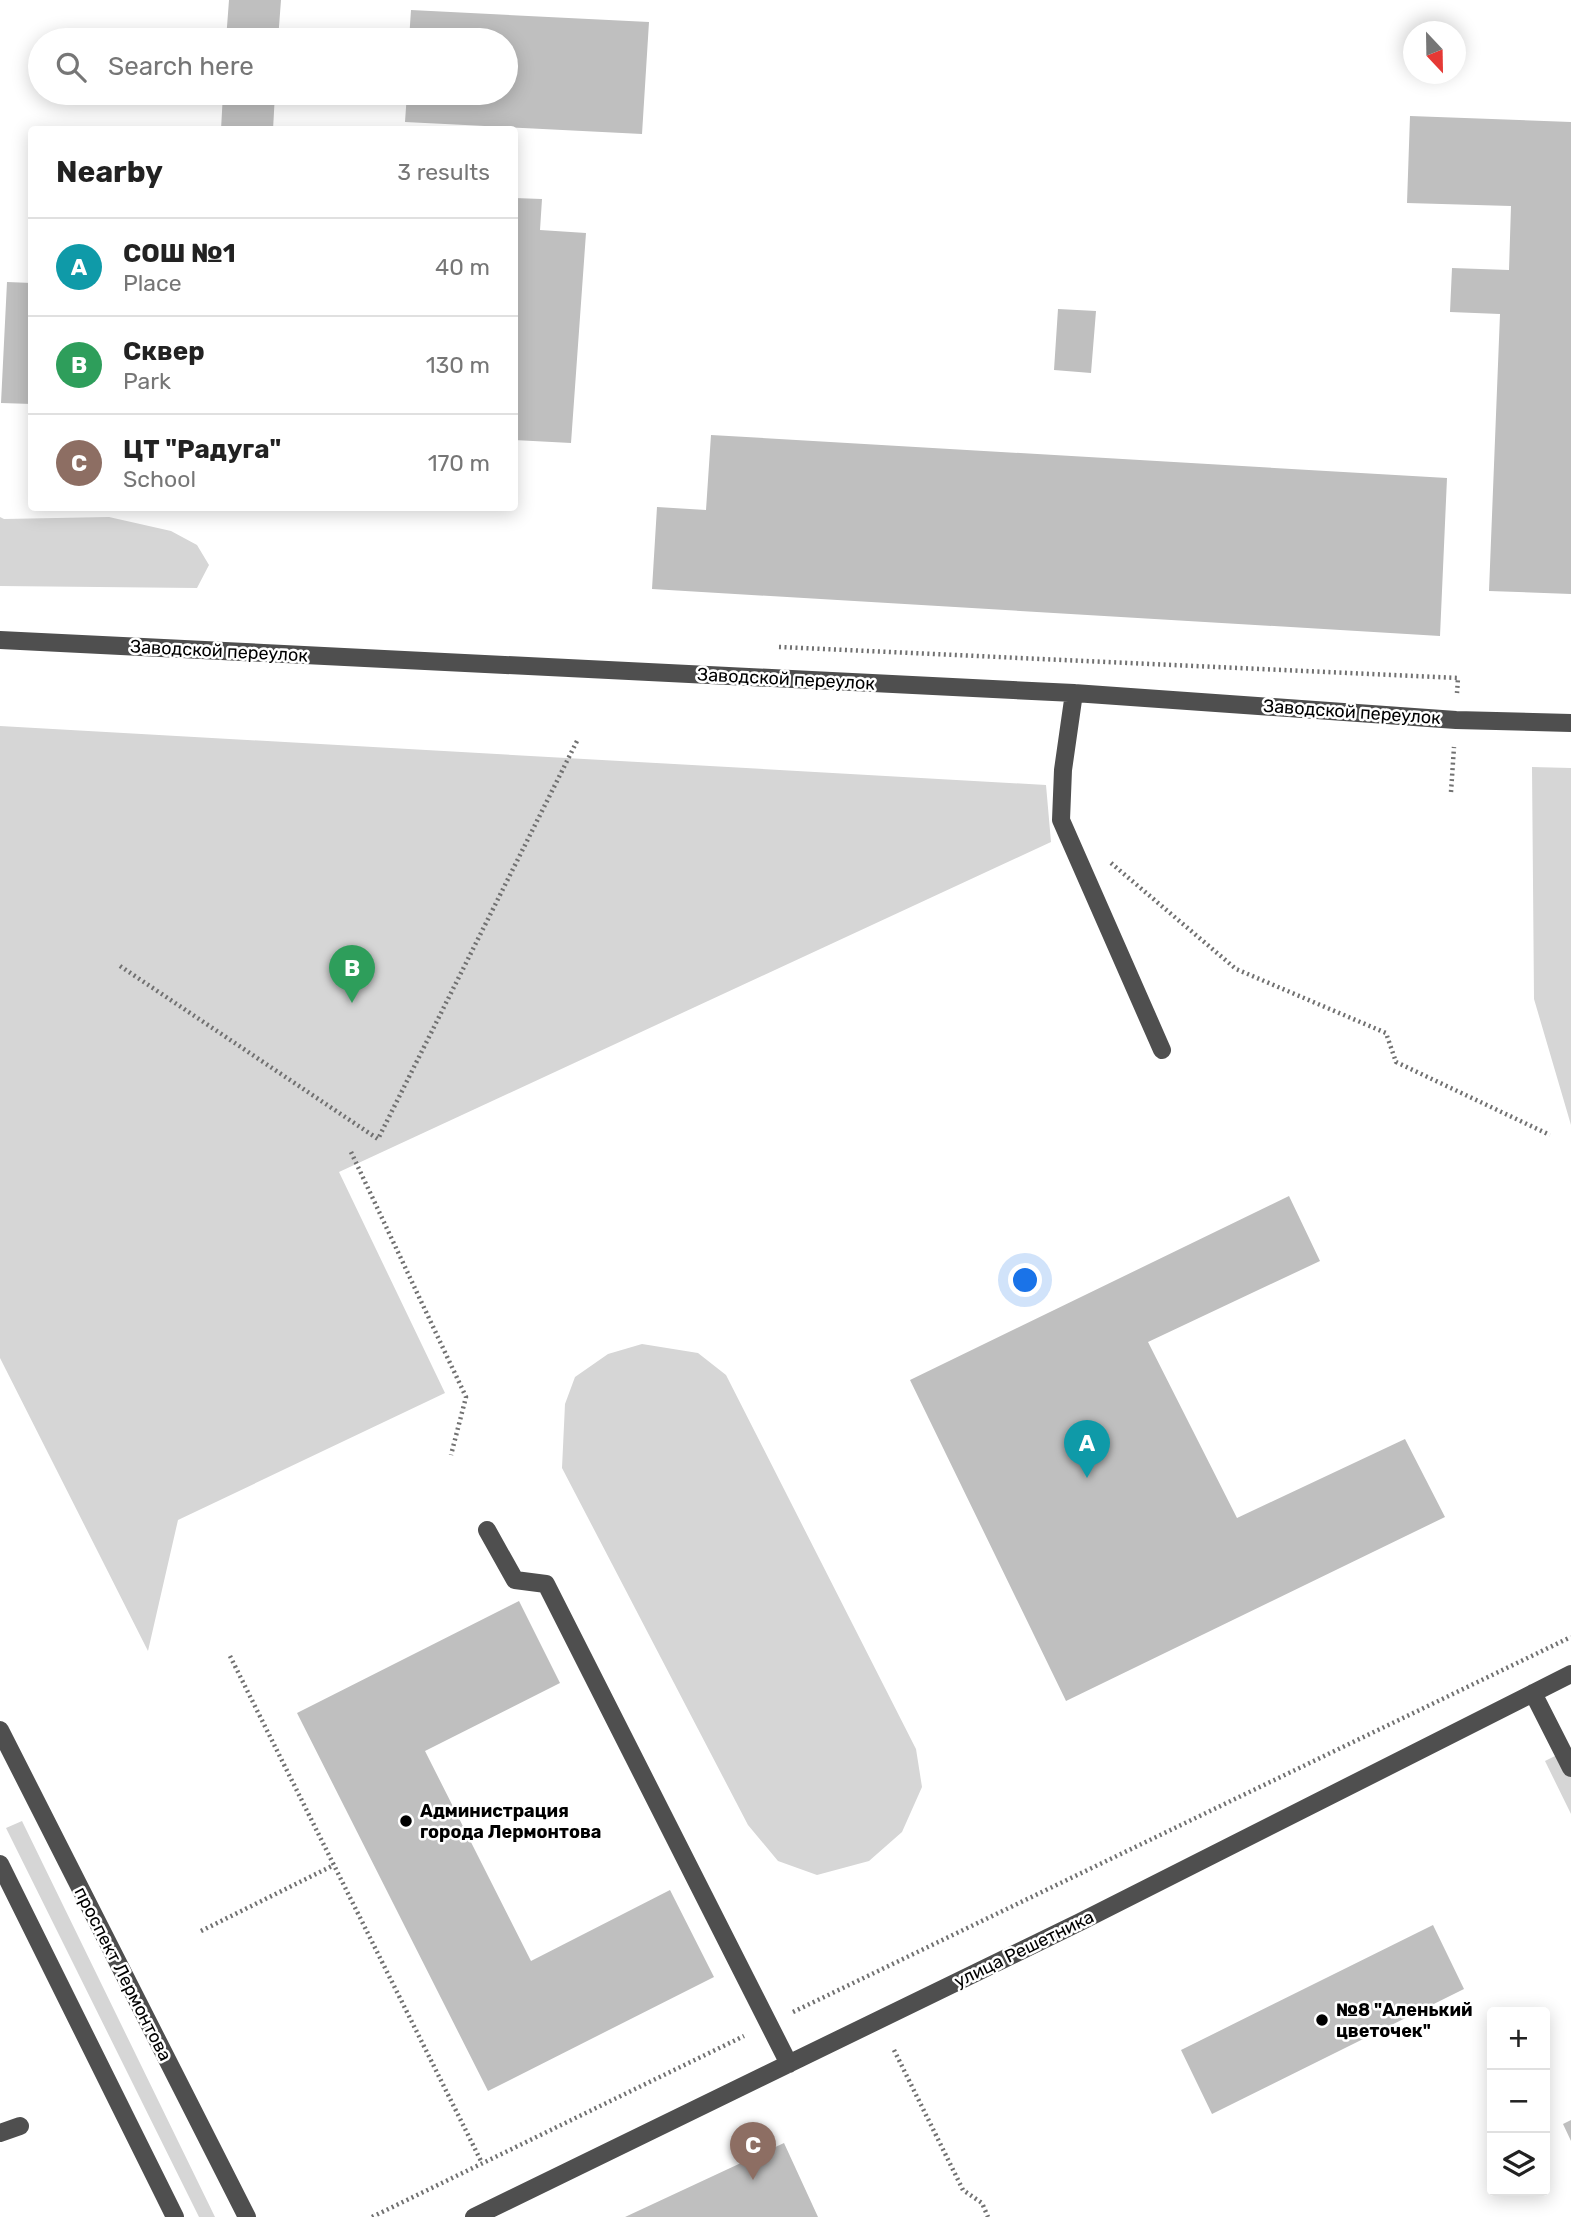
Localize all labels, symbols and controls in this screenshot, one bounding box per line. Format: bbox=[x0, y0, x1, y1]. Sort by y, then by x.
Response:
north arrow bbox=[1403, 21, 1466, 84]
search box bbox=[28, 28, 518, 105]
icon: search bbox=[52, 48, 90, 86]
text: Search here bbox=[108, 51, 254, 82]
text: Nearby bbox=[56, 154, 163, 190]
text: 3 results bbox=[397, 158, 490, 186]
text: СОШ №1 bbox=[123, 238, 236, 269]
text: A bbox=[71, 253, 87, 281]
text: 40 m bbox=[435, 253, 490, 281]
text: Place bbox=[123, 269, 182, 297]
text: Сквер bbox=[123, 336, 205, 367]
text: B bbox=[71, 351, 87, 379]
text: 130 m bbox=[426, 351, 490, 379]
text: Park bbox=[123, 367, 171, 395]
text: ЦТ "Радуга" bbox=[123, 434, 281, 465]
text: C bbox=[71, 449, 87, 477]
text: 170 m bbox=[428, 449, 490, 477]
text: School bbox=[123, 465, 196, 493]
street label: Заводской переулок bbox=[129, 635, 309, 667]
street label: Заводской переулок bbox=[696, 663, 876, 695]
street label: Заводской переулок bbox=[1262, 695, 1442, 729]
pin: B bbox=[329, 945, 375, 1003]
your location bbox=[1008, 1263, 1042, 1297]
pin: A bbox=[1064, 1420, 1110, 1478]
place label: Администрация города Лермонтова bbox=[420, 1800, 601, 1843]
marker: Администрация города Лермонтова bbox=[398, 1813, 414, 1829]
street label: проспект Лермонтова bbox=[70, 1883, 176, 2065]
street label: улица Решетника bbox=[951, 1906, 1097, 1992]
place label: №8 "Аленький цветочек" bbox=[1336, 1999, 1472, 2042]
map controls bbox=[1487, 2007, 1550, 2196]
button: + bbox=[1487, 2007, 1550, 2070]
marker: №8 "Аленький цветочек" bbox=[1314, 2012, 1330, 2028]
button: − bbox=[1487, 2070, 1550, 2133]
pin: C bbox=[730, 2122, 776, 2180]
button: layers bbox=[1487, 2133, 1550, 2196]

